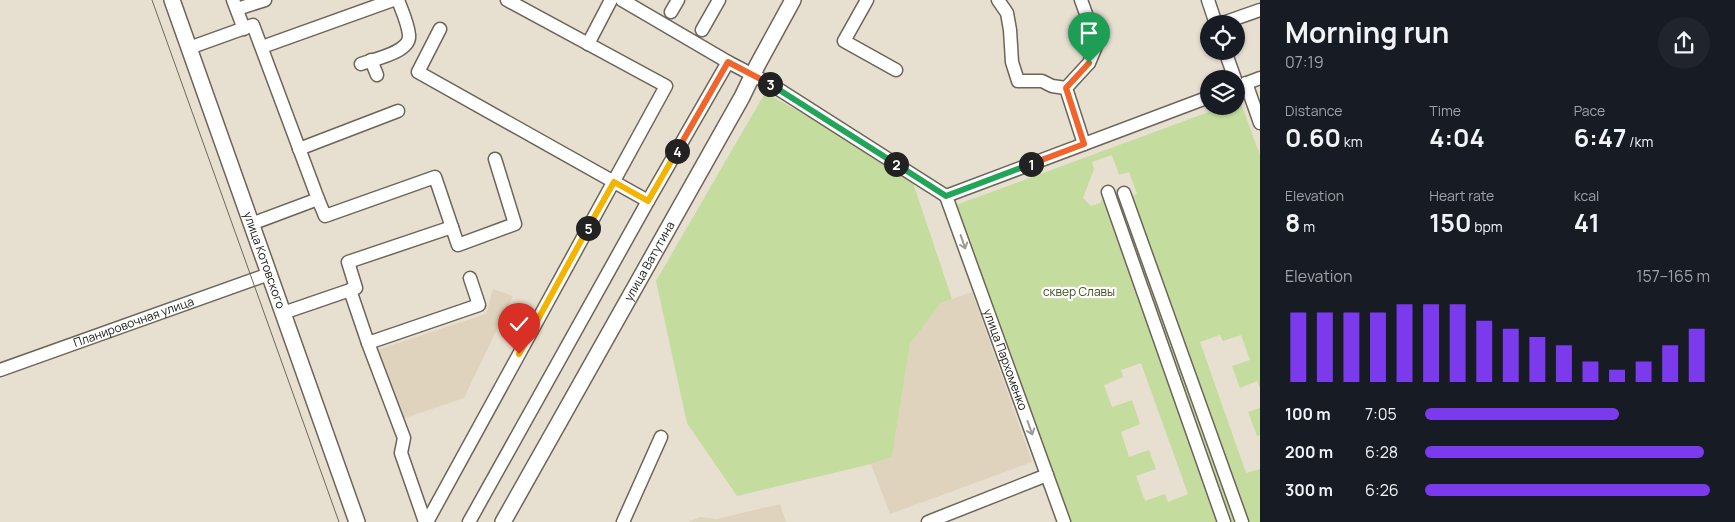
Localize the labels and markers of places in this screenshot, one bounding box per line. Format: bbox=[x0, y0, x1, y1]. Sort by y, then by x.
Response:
pin bbox=[1068, 12, 1110, 63]
pin: 3 bbox=[758, 72, 782, 96]
pin: 4 bbox=[664, 138, 690, 164]
pin: 2 bbox=[884, 152, 908, 176]
pin: 1 bbox=[1018, 152, 1044, 176]
pin: 5 bbox=[576, 216, 600, 240]
pin bbox=[498, 303, 540, 354]

